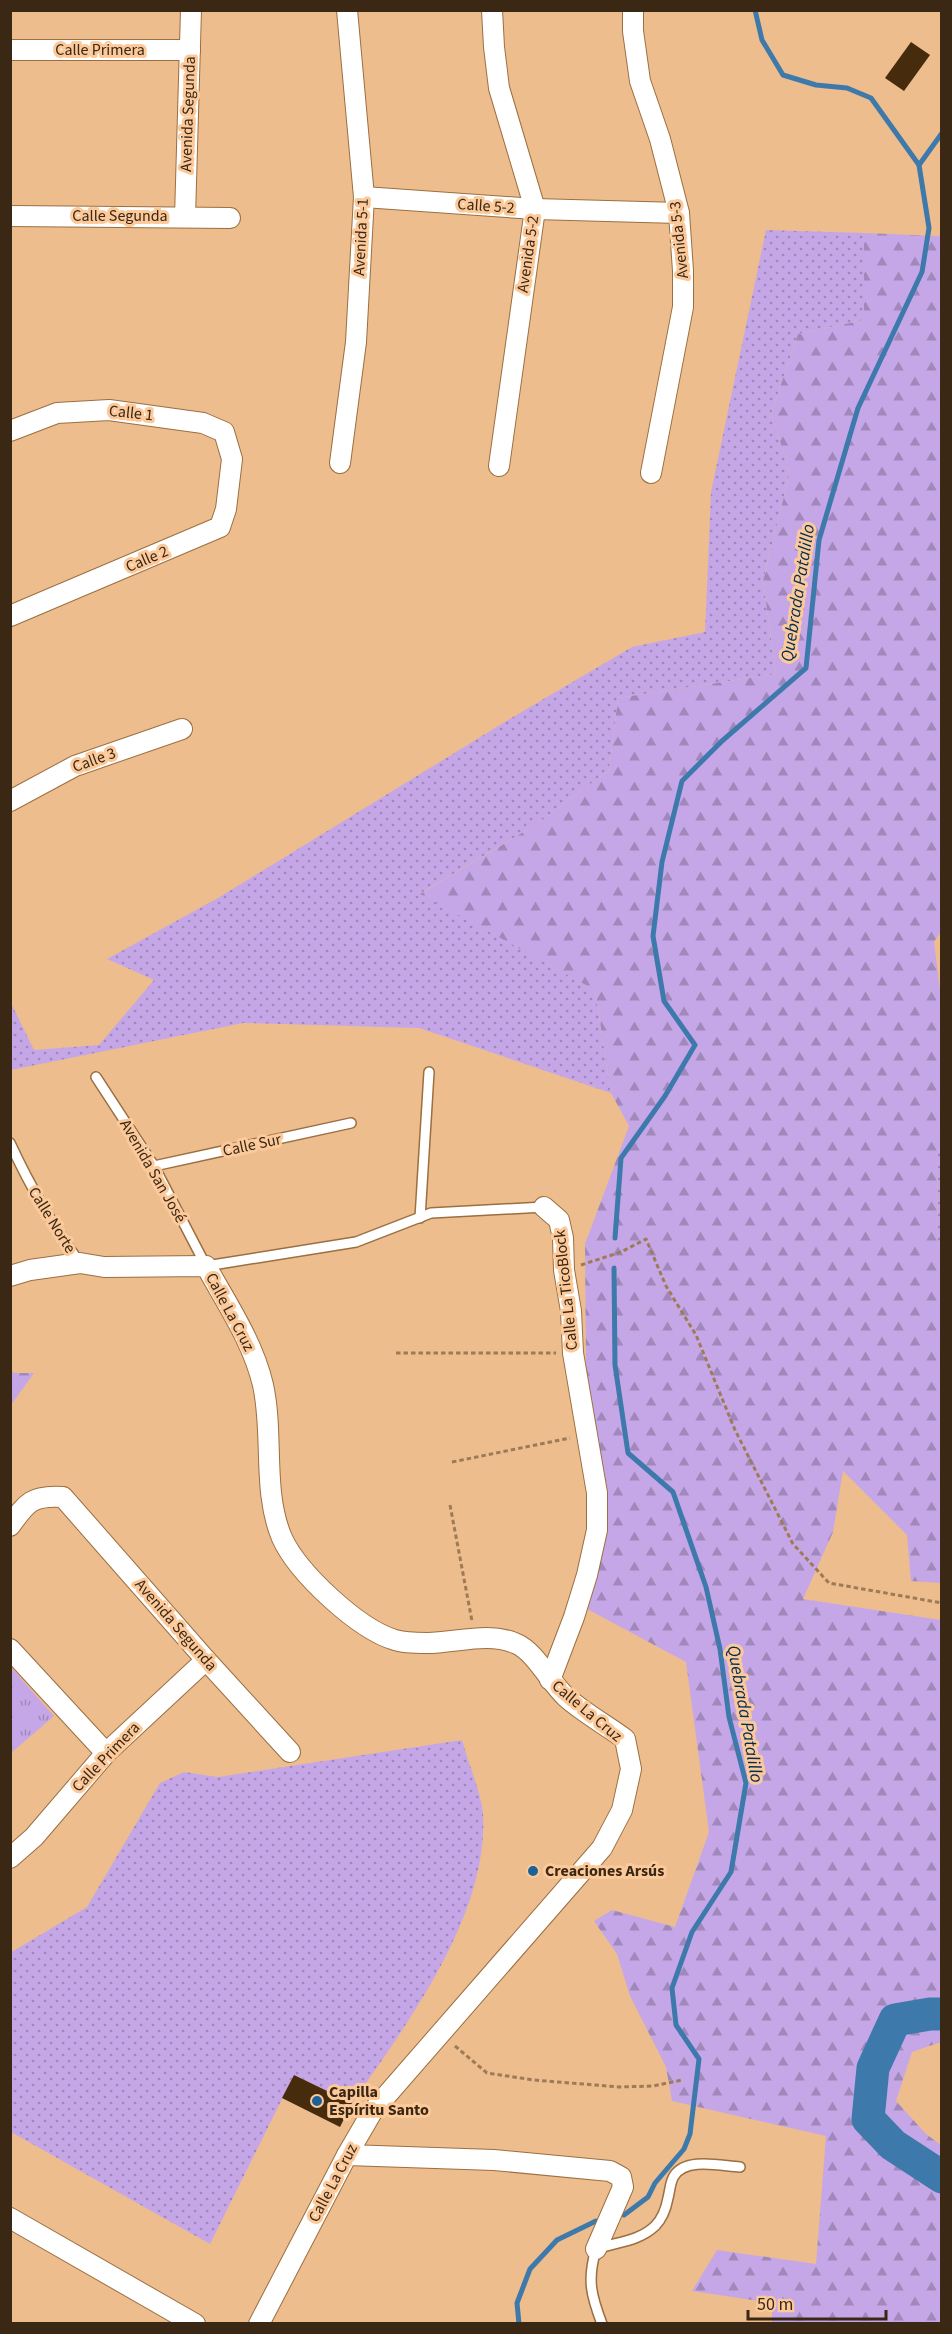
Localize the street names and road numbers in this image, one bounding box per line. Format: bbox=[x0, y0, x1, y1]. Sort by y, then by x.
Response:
street label: Calle Primera bbox=[55, 39, 145, 61]
street label: Avenida Segunda bbox=[175, 56, 201, 172]
street label: Calle 5-2 bbox=[457, 193, 515, 219]
street label: Avenida 5-1 bbox=[348, 198, 374, 276]
street label: Avenida 5-3 bbox=[664, 200, 694, 280]
street label: Calle Segunda bbox=[72, 205, 168, 227]
street label: Avenida 5-2 bbox=[512, 214, 544, 294]
street label: Calle 1 bbox=[108, 400, 154, 426]
street label: Calle 2 bbox=[122, 540, 172, 578]
street label: Calle 3 bbox=[69, 742, 119, 778]
street label: Avenida San José bbox=[114, 1115, 192, 1227]
street label: Calle Sur bbox=[221, 1128, 284, 1162]
street label: Calle Norte bbox=[23, 1183, 81, 1257]
street label: Calle La TicoBlock bbox=[549, 1229, 583, 1351]
street label: Calle La Cruz bbox=[200, 1269, 260, 1355]
street label: Avenida Segunda bbox=[130, 1574, 222, 1676]
street label: Calle La Cruz bbox=[547, 1675, 627, 1747]
street label: Calle Primera bbox=[67, 1717, 145, 1797]
street label: Calle La Cruz bbox=[303, 2140, 363, 2226]

